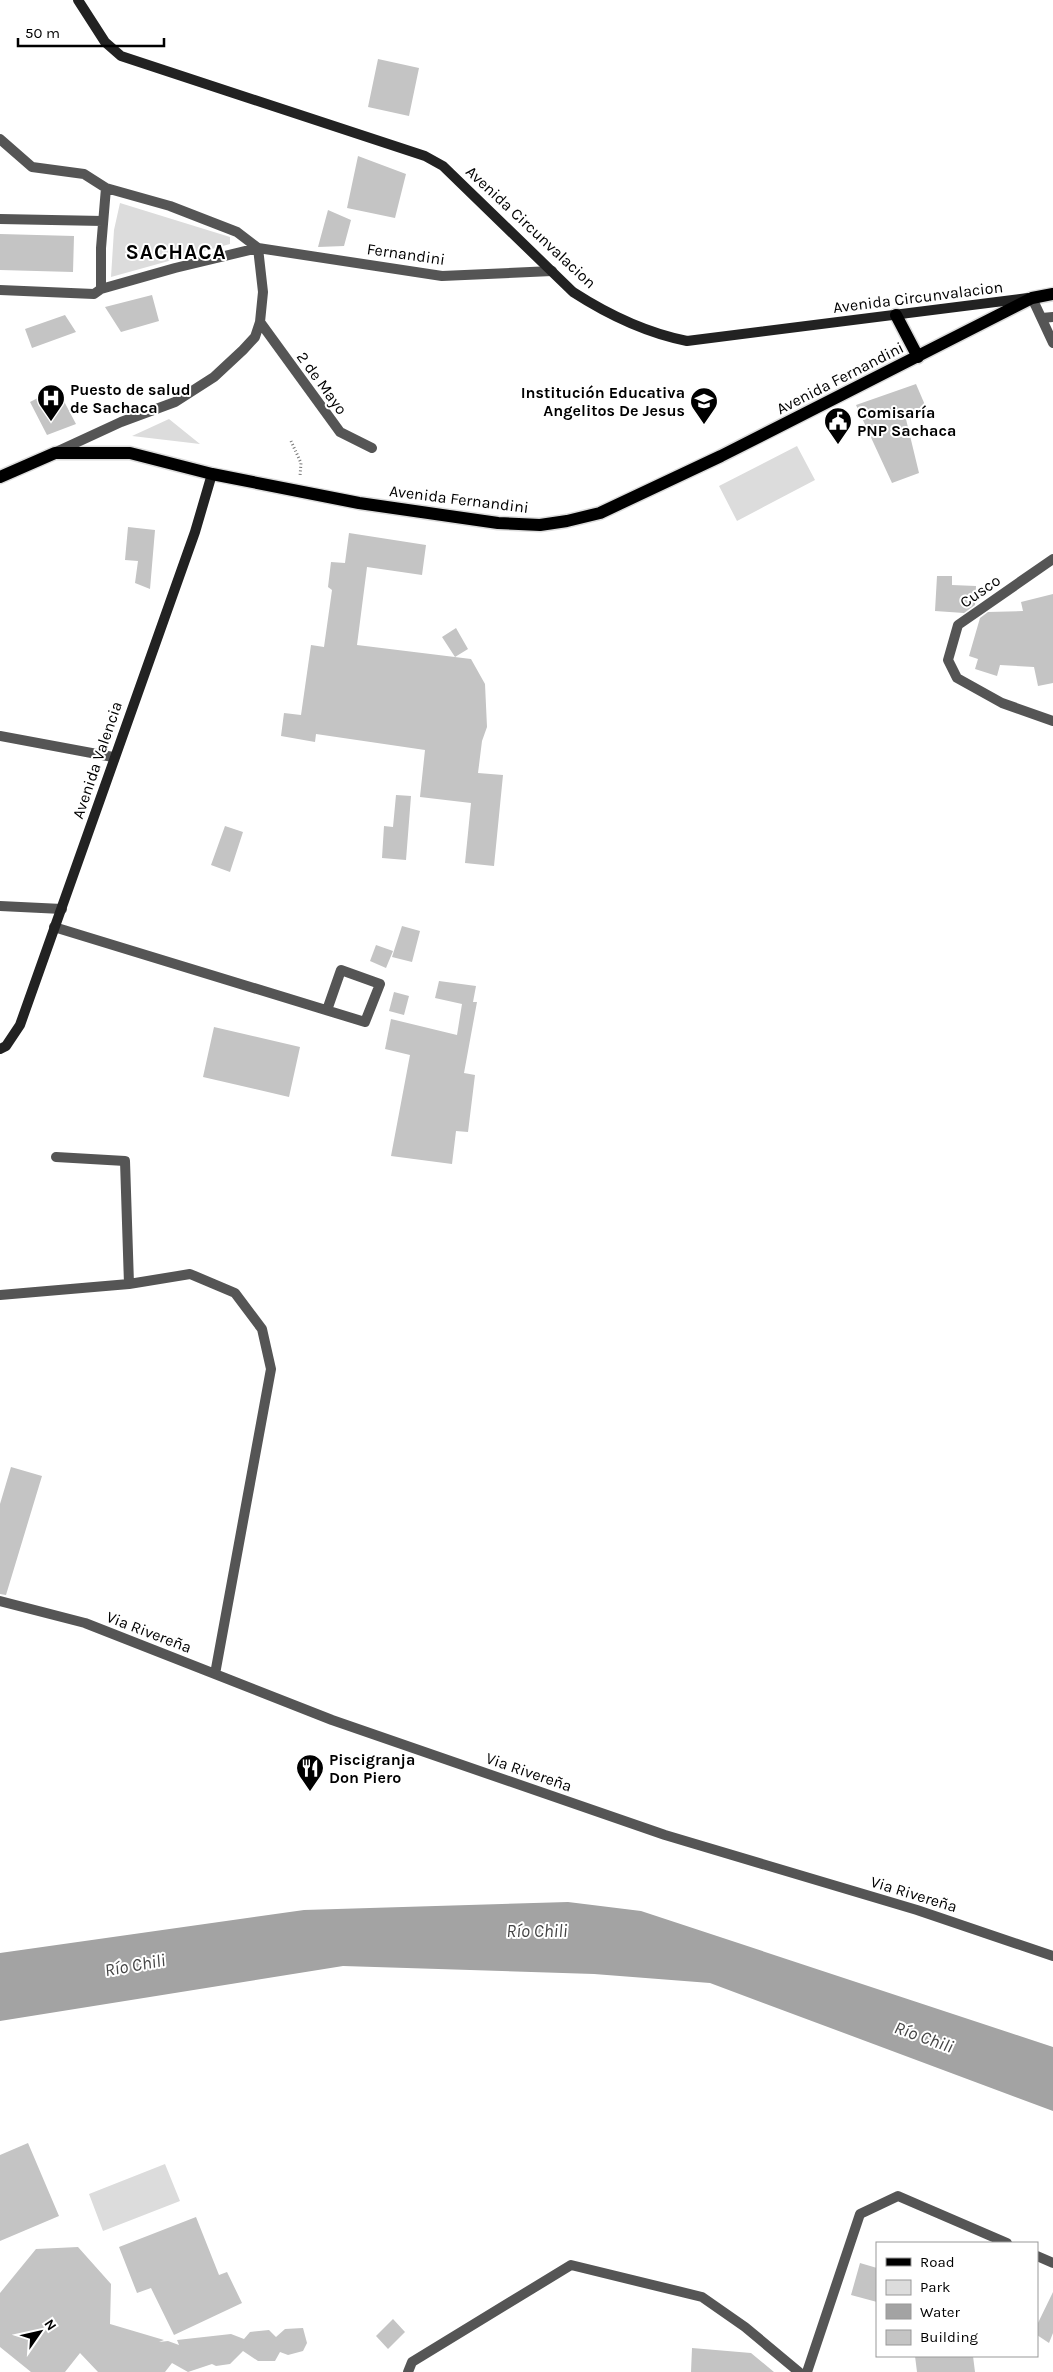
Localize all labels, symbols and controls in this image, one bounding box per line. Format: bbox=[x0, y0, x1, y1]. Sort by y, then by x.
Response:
scale bar bbox=[18, 15, 164, 47]
text: 50 m bbox=[25, 24, 60, 42]
street label: Avenida Circunvalacion bbox=[462, 162, 600, 292]
street label: Fernandini bbox=[366, 239, 446, 269]
district label: SACHACA bbox=[125, 240, 227, 264]
street label: Avenida Circunvalacion bbox=[832, 277, 1004, 317]
street label: Avenida Fernandini bbox=[773, 338, 907, 418]
street label: 2 de Mayo bbox=[293, 348, 351, 418]
place label: Puesto de salud de Sachaca bbox=[70, 380, 191, 417]
hospital icon: Puesto de salud de Sachaca bbox=[36, 383, 66, 422]
place label: Institución Educativa Angelitos De Jesus bbox=[521, 383, 685, 420]
school or university icon: Institución Educativa Angelitos De Jesus bbox=[689, 386, 719, 425]
place label: Comisaría PNP Sachaca bbox=[857, 403, 956, 440]
public building icon: Comisaría PNP Sachaca bbox=[823, 406, 853, 445]
street label: Avenida Fernandini bbox=[388, 481, 530, 517]
street label: Cusco bbox=[956, 570, 1004, 612]
street label: Avenida Valencia bbox=[68, 699, 126, 821]
street label: Via Rivereña bbox=[104, 1607, 194, 1657]
street label: Via Rivereña bbox=[484, 1748, 574, 1796]
place label: Piscigranja Don Piero bbox=[329, 1750, 415, 1787]
restaurant icon: Piscigranja Don Piero bbox=[295, 1753, 325, 1792]
street label: Via Rivereña bbox=[868, 1872, 960, 1916]
water label: Río Chili bbox=[506, 1920, 568, 1942]
water label: Río Chili bbox=[103, 1949, 167, 1981]
water label: Río Chili bbox=[891, 2016, 957, 2058]
legend bbox=[876, 2242, 1038, 2357]
text: Road bbox=[920, 2253, 955, 2271]
text: Park bbox=[920, 2278, 950, 2296]
text: Water bbox=[920, 2303, 961, 2321]
north arrow bbox=[15, 2307, 65, 2357]
text: N bbox=[41, 2316, 60, 2334]
text: Building bbox=[920, 2328, 978, 2346]

